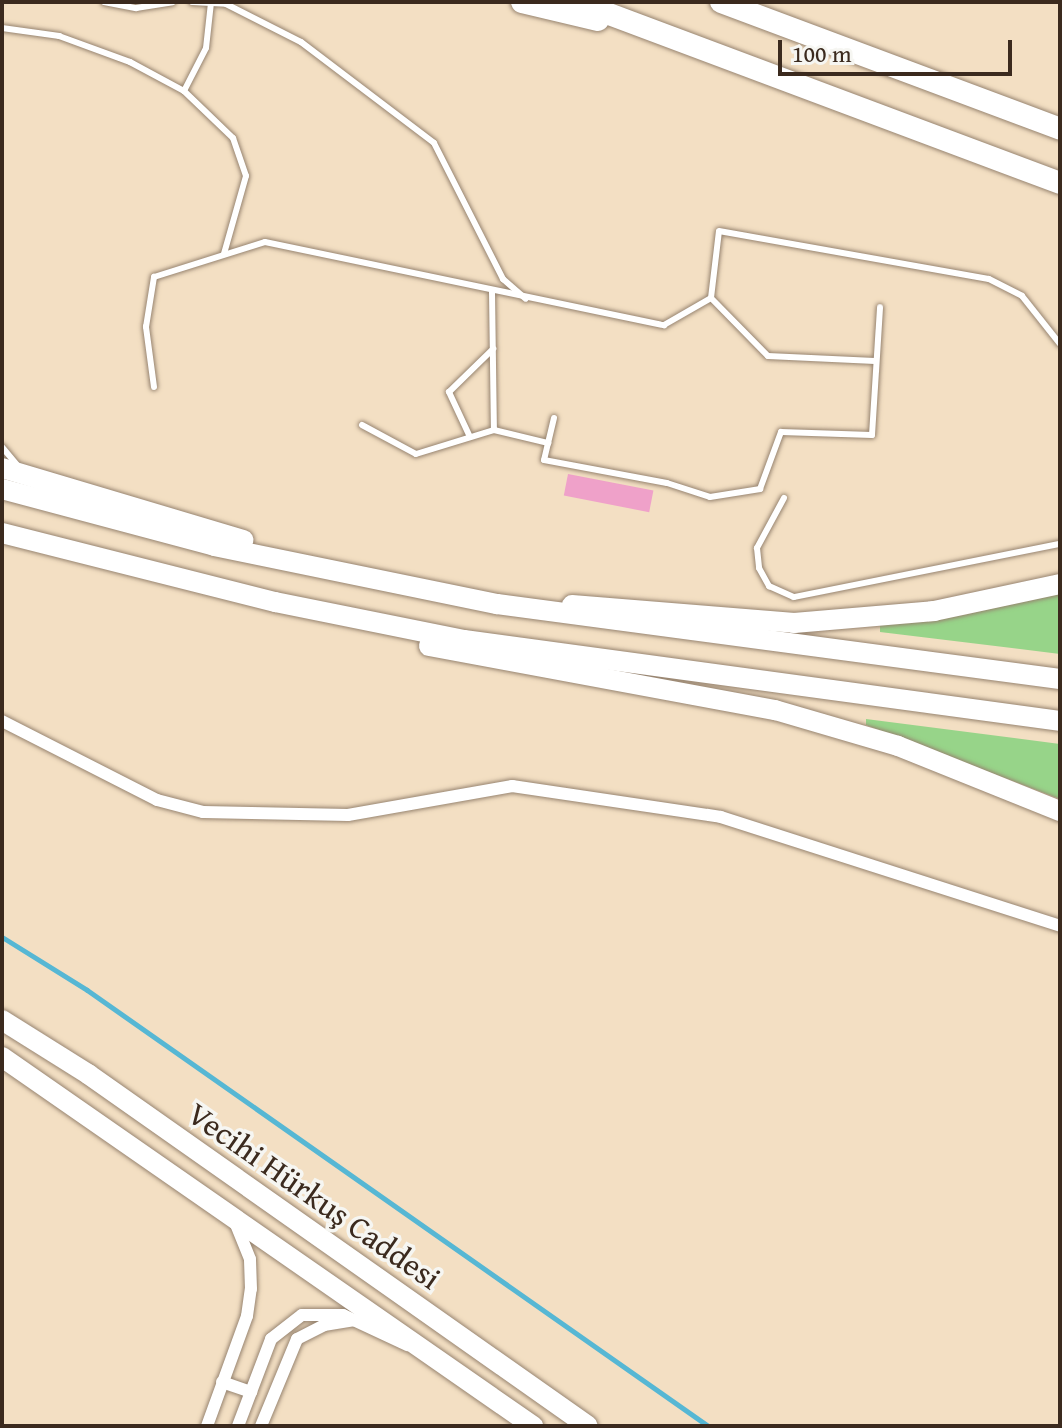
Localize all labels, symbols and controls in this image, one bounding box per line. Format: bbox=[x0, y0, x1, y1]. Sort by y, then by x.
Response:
scale bar bbox=[782, 24, 1016, 74]
text: 100 m bbox=[792, 36, 852, 71]
street label: Vecihi Hürkuş Caddesi bbox=[180, 1094, 448, 1298]

